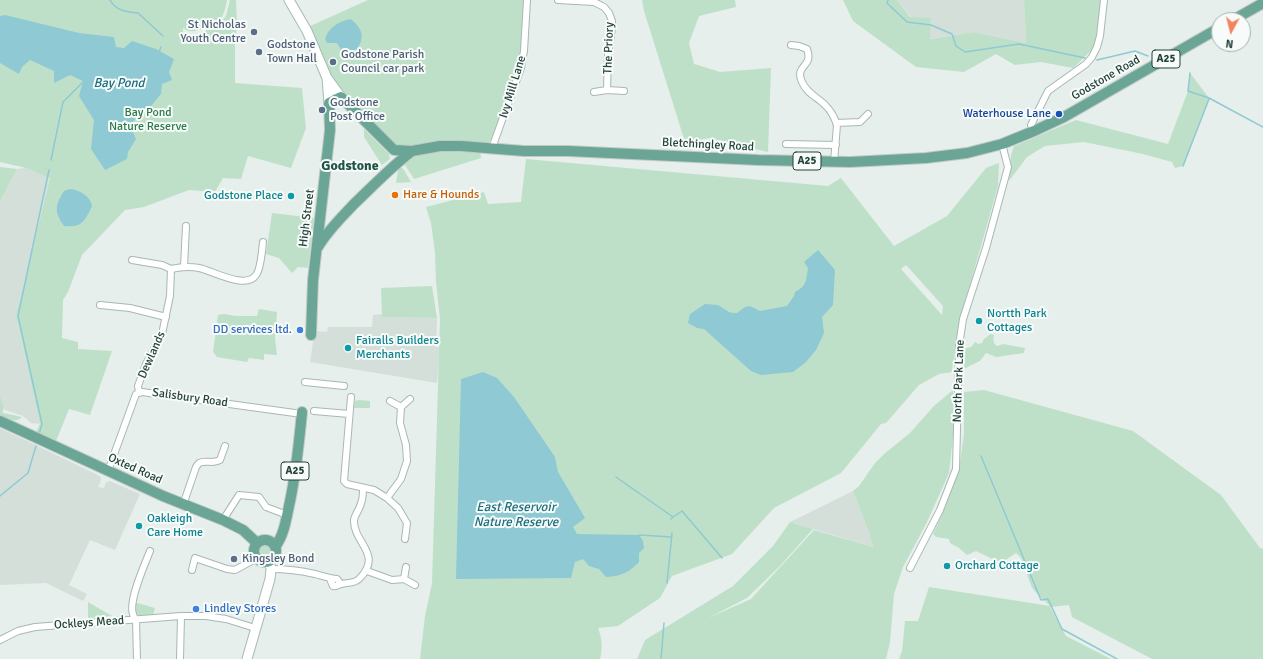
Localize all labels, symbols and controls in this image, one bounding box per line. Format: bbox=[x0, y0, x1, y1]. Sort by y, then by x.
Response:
north arrow bbox=[1211, 12, 1251, 52]
place label: St Nicholas Youth Centre bbox=[180, 18, 246, 46]
street label: The Priory bbox=[601, 22, 617, 74]
marker: St Nicholas Youth Centre bbox=[249, 27, 259, 37]
text: N bbox=[1225, 36, 1234, 50]
place label: Godstone Town Hall bbox=[267, 38, 317, 66]
marker: Godstone Town Hall bbox=[254, 47, 264, 57]
place label: Godstone Parish Council car park bbox=[341, 48, 424, 76]
road number: A25 bbox=[1152, 50, 1180, 68]
street label: Godstone Road bbox=[1069, 53, 1143, 103]
street label: Ivy Mill Lane bbox=[497, 54, 529, 120]
marker: Godstone Parish Council car park bbox=[328, 57, 338, 67]
water label: Bay Pond bbox=[94, 76, 144, 92]
place label: Godstone Post Office bbox=[330, 96, 385, 124]
marker: Godstone Post Office bbox=[317, 105, 327, 115]
park label: Bay Pond Nature Reserve bbox=[109, 106, 187, 134]
place label: Waterhouse Lane bbox=[963, 107, 1051, 121]
marker: Waterhouse Lane bbox=[1054, 109, 1064, 119]
street label: Bletchingley Road bbox=[662, 135, 754, 155]
road number: A25 bbox=[793, 152, 821, 170]
district label: Godstone bbox=[321, 158, 379, 174]
street label: High Street bbox=[296, 188, 318, 248]
place label: Hare & Hounds bbox=[403, 188, 479, 202]
place label: Godstone Place bbox=[204, 189, 283, 203]
marker: Hare & Hounds bbox=[390, 190, 400, 200]
marker: Godstone Place bbox=[286, 191, 296, 201]
place label: Nortth Park Cottages bbox=[987, 307, 1047, 335]
marker: Nortth Park Cottages bbox=[974, 316, 984, 326]
place label: DD services ltd. bbox=[213, 323, 292, 337]
marker: DD services ltd. bbox=[295, 325, 305, 335]
street label: Dewlands bbox=[135, 329, 169, 381]
place label: Fairalls Builders Merchants bbox=[356, 334, 439, 362]
street label: North Park Lane bbox=[950, 339, 968, 423]
marker: Fairalls Builders Merchants bbox=[343, 343, 353, 353]
street label: Salisbury Road bbox=[151, 386, 229, 410]
street label: Oxted Road bbox=[106, 451, 164, 487]
road number: A25 bbox=[281, 462, 309, 480]
water label: East Reservoir Nature Reserve bbox=[474, 500, 558, 531]
place label: Oakleigh Care Home bbox=[147, 512, 203, 540]
marker: Oakleigh Care Home bbox=[134, 521, 144, 531]
place label: Kingsley Bond bbox=[242, 552, 314, 566]
marker: Kingsley Bond bbox=[229, 554, 239, 564]
place label: Orchard Cottage bbox=[955, 559, 1039, 573]
marker: Orchard Cottage bbox=[942, 561, 952, 571]
place label: Lindley Stores bbox=[204, 602, 276, 616]
marker: Lindley Stores bbox=[191, 604, 201, 614]
street label: Ockleys Mead bbox=[53, 613, 125, 633]

